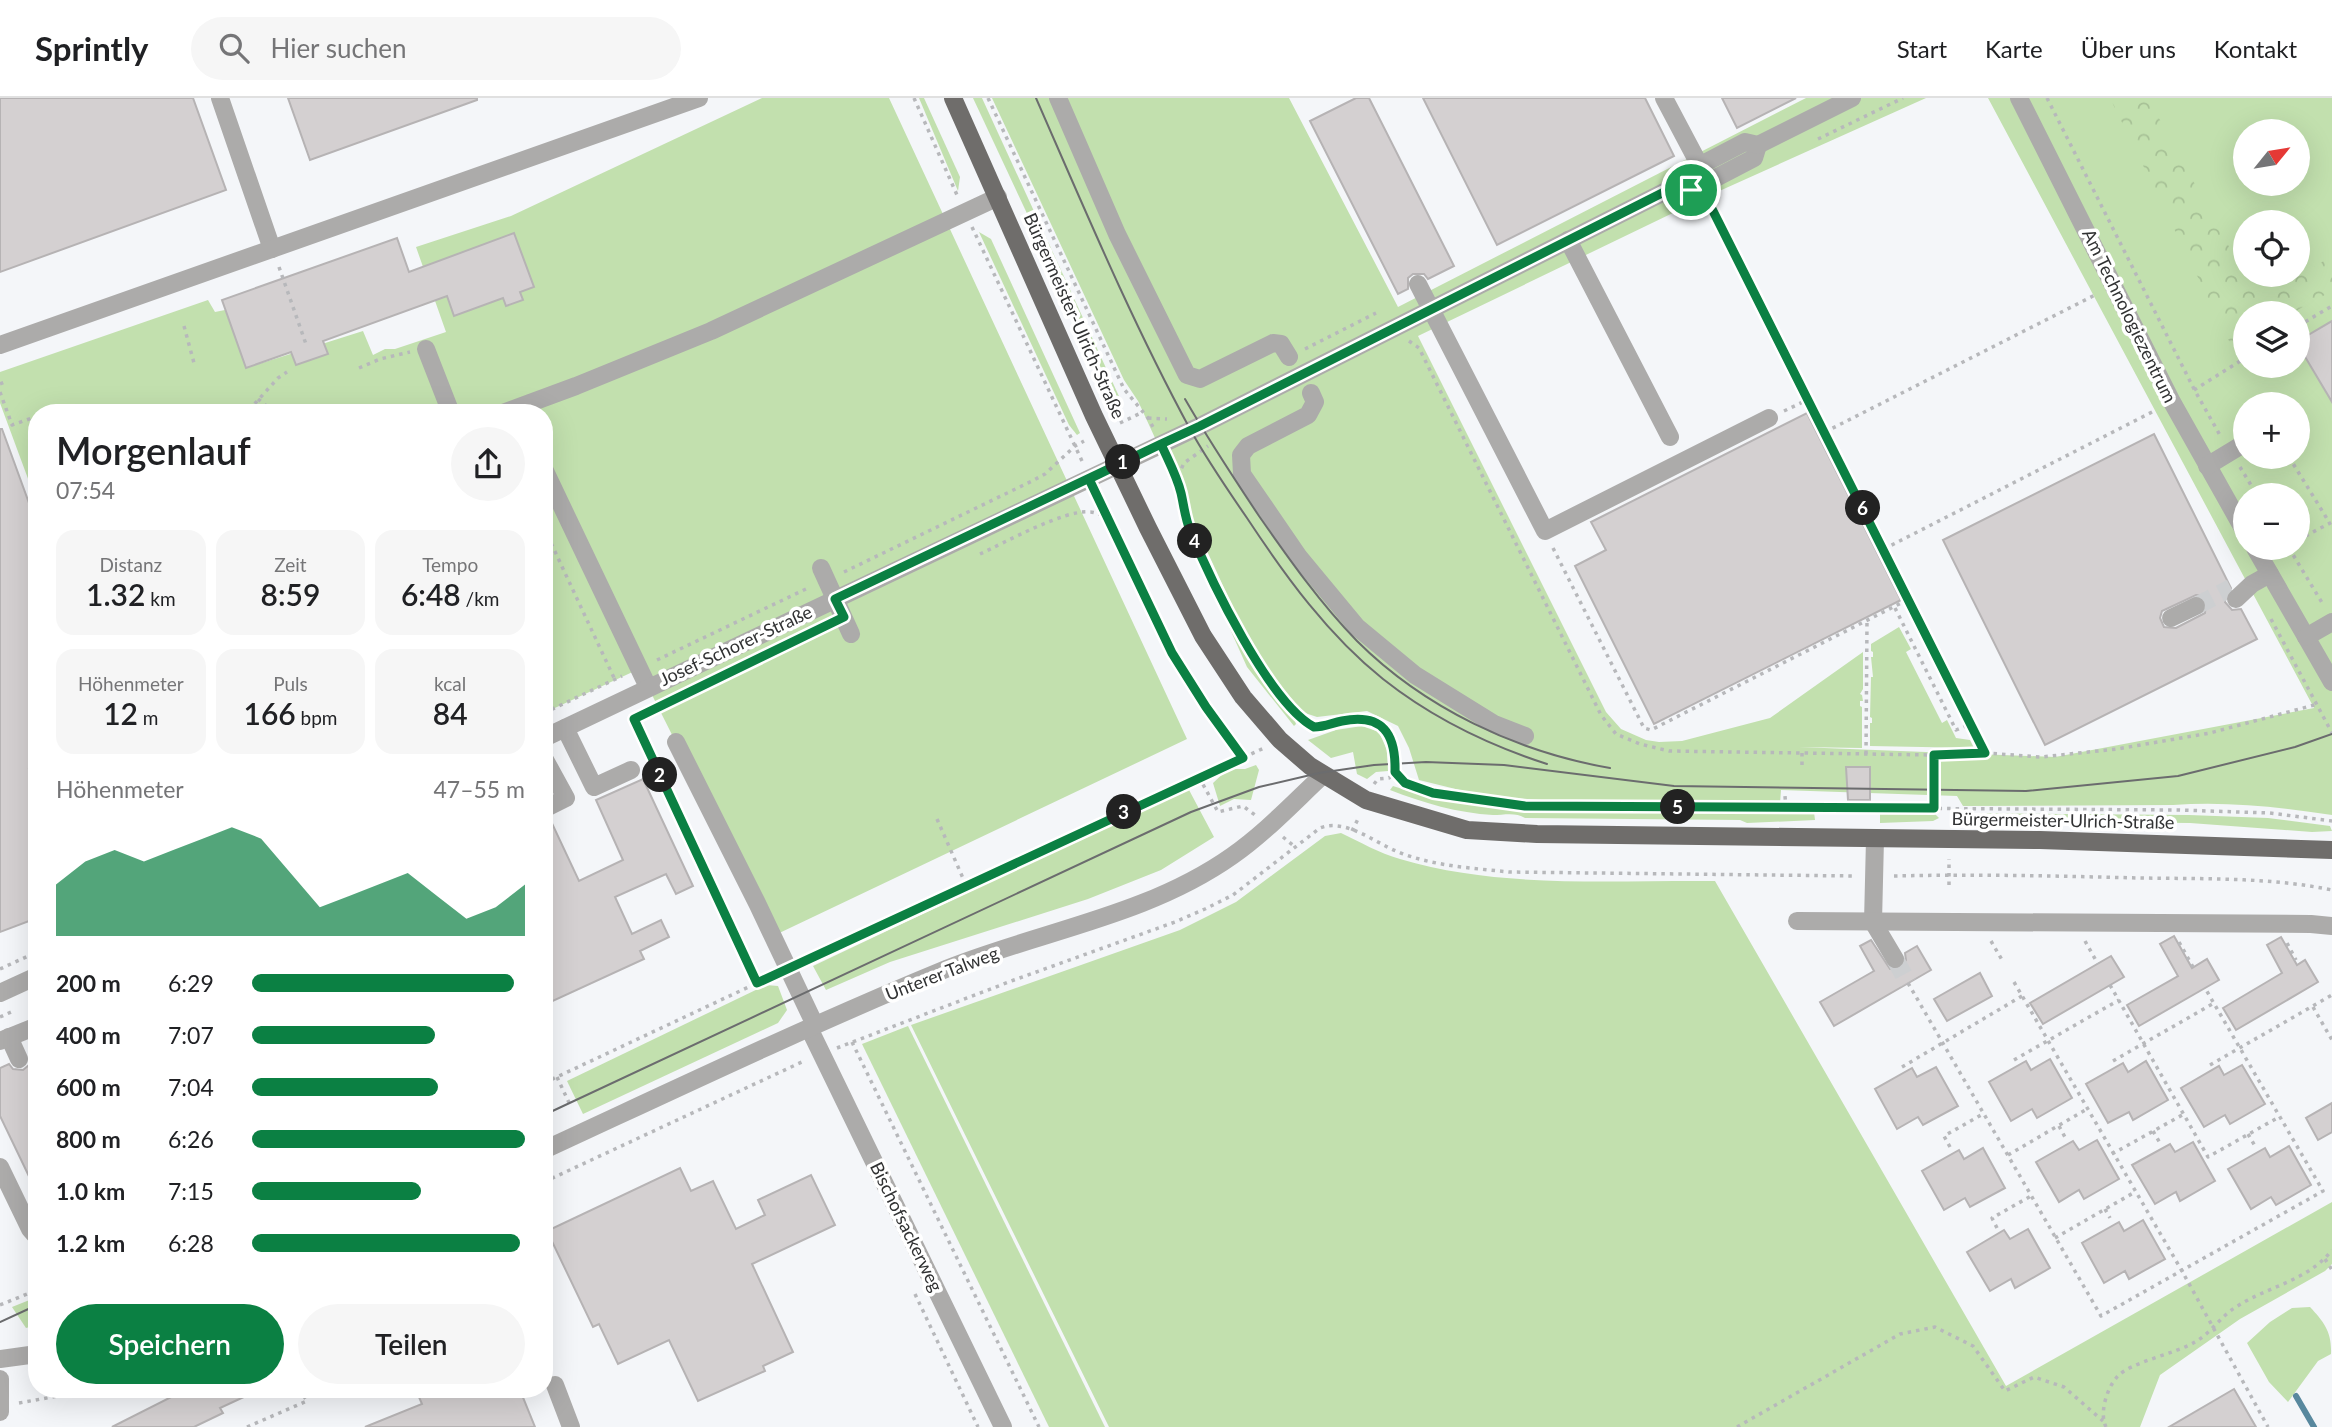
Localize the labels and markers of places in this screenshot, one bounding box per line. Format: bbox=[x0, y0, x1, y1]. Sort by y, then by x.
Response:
pin bbox=[1661, 160, 1721, 220]
pin: 1 bbox=[1106, 444, 1140, 480]
pin: 6 bbox=[1846, 490, 1881, 526]
pin: 4 bbox=[1178, 524, 1212, 558]
pin: 2 bbox=[642, 758, 678, 792]
pin: 5 bbox=[1660, 790, 1696, 824]
pin: 3 bbox=[1106, 794, 1142, 830]

